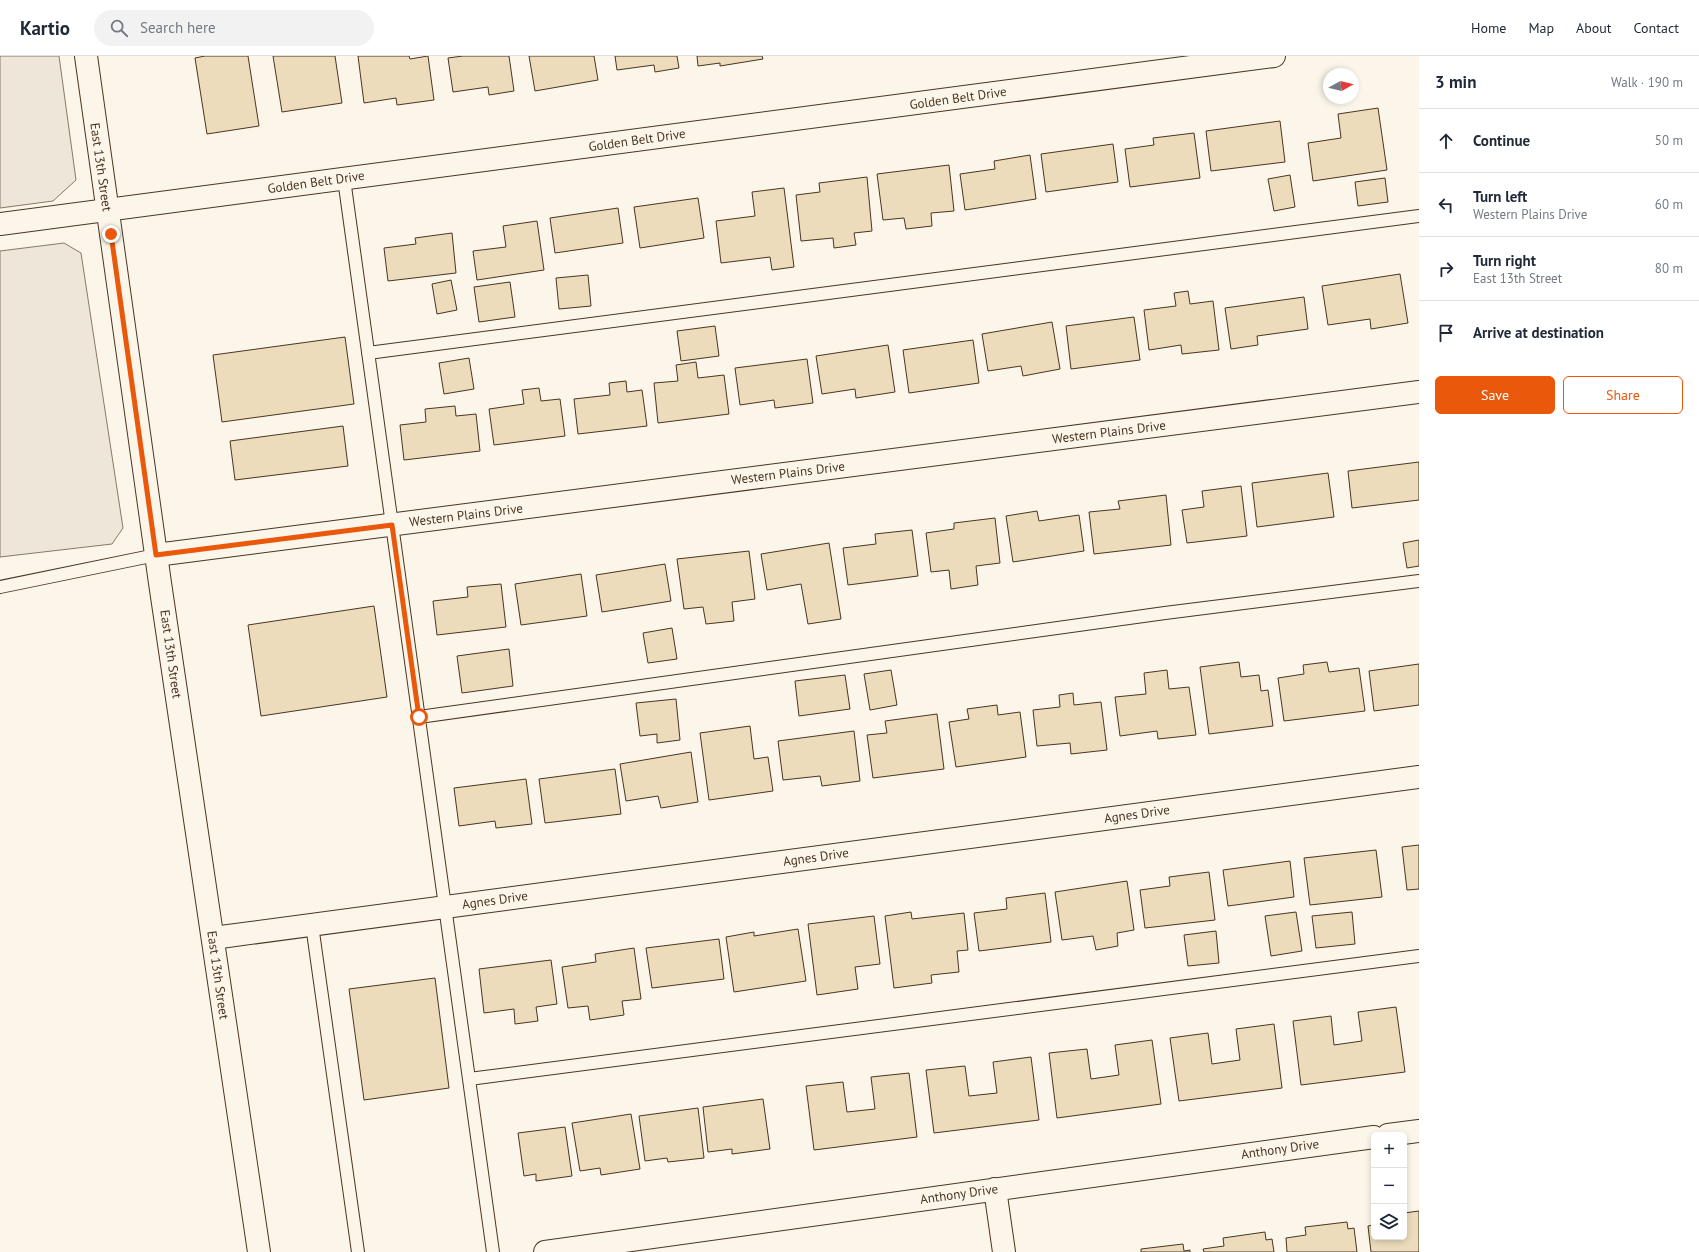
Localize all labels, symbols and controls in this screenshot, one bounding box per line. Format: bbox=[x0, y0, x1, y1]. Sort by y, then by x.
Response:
search box bbox=[94, 10, 374, 46]
text: Kartio bbox=[20, 16, 70, 40]
icon: search bbox=[108, 17, 130, 39]
text: Search here bbox=[140, 18, 216, 37]
text: Home bbox=[1471, 19, 1506, 37]
text: Map bbox=[1528, 19, 1554, 37]
text: About bbox=[1576, 19, 1612, 37]
text: Contact bbox=[1634, 19, 1679, 37]
north arrow bbox=[1323, 68, 1359, 104]
text: 3 min bbox=[1435, 71, 1476, 93]
text: Walk · 190 m bbox=[1611, 74, 1683, 91]
street label: Golden Belt Drive bbox=[908, 83, 1008, 113]
street label: East 13th Street bbox=[86, 122, 116, 213]
street label: Golden Belt Drive bbox=[587, 125, 687, 155]
icon: ahead bbox=[1435, 130, 1457, 152]
text: Continue bbox=[1473, 131, 1530, 150]
text: 50 m bbox=[1655, 132, 1683, 149]
street label: Golden Belt Drive bbox=[266, 167, 366, 197]
text: Turn left bbox=[1473, 187, 1527, 206]
icon: left bbox=[1435, 194, 1457, 216]
text: 60 m bbox=[1655, 196, 1683, 213]
text: Western Plains Drive bbox=[1473, 206, 1587, 223]
route end bbox=[102, 225, 120, 243]
text: Turn right bbox=[1473, 251, 1536, 270]
icon: right bbox=[1435, 258, 1457, 280]
text: 80 m bbox=[1655, 260, 1683, 277]
text: East 13th Street bbox=[1473, 270, 1562, 287]
icon: arrive bbox=[1435, 322, 1457, 344]
text: Arrive at destination bbox=[1473, 323, 1604, 342]
button: Save bbox=[1435, 376, 1555, 414]
button: Share bbox=[1563, 376, 1683, 414]
street label: Western Plains Drive bbox=[1051, 417, 1167, 447]
street label: Western Plains Drive bbox=[730, 458, 846, 488]
street label: Western Plains Drive bbox=[408, 500, 524, 530]
street label: East 13th Street bbox=[156, 609, 186, 700]
route start bbox=[410, 708, 428, 726]
street label: Agnes Drive bbox=[1103, 801, 1171, 827]
street label: Agnes Drive bbox=[782, 844, 850, 870]
street label: Agnes Drive bbox=[461, 887, 529, 913]
street label: East 13th Street bbox=[203, 930, 233, 1021]
map controls bbox=[1371, 1132, 1407, 1240]
button: + bbox=[1371, 1132, 1407, 1168]
street label: Anthony Drive bbox=[1240, 1135, 1320, 1163]
button: − bbox=[1371, 1168, 1407, 1204]
street label: Anthony Drive bbox=[919, 1180, 999, 1208]
button: layers bbox=[1371, 1204, 1407, 1240]

